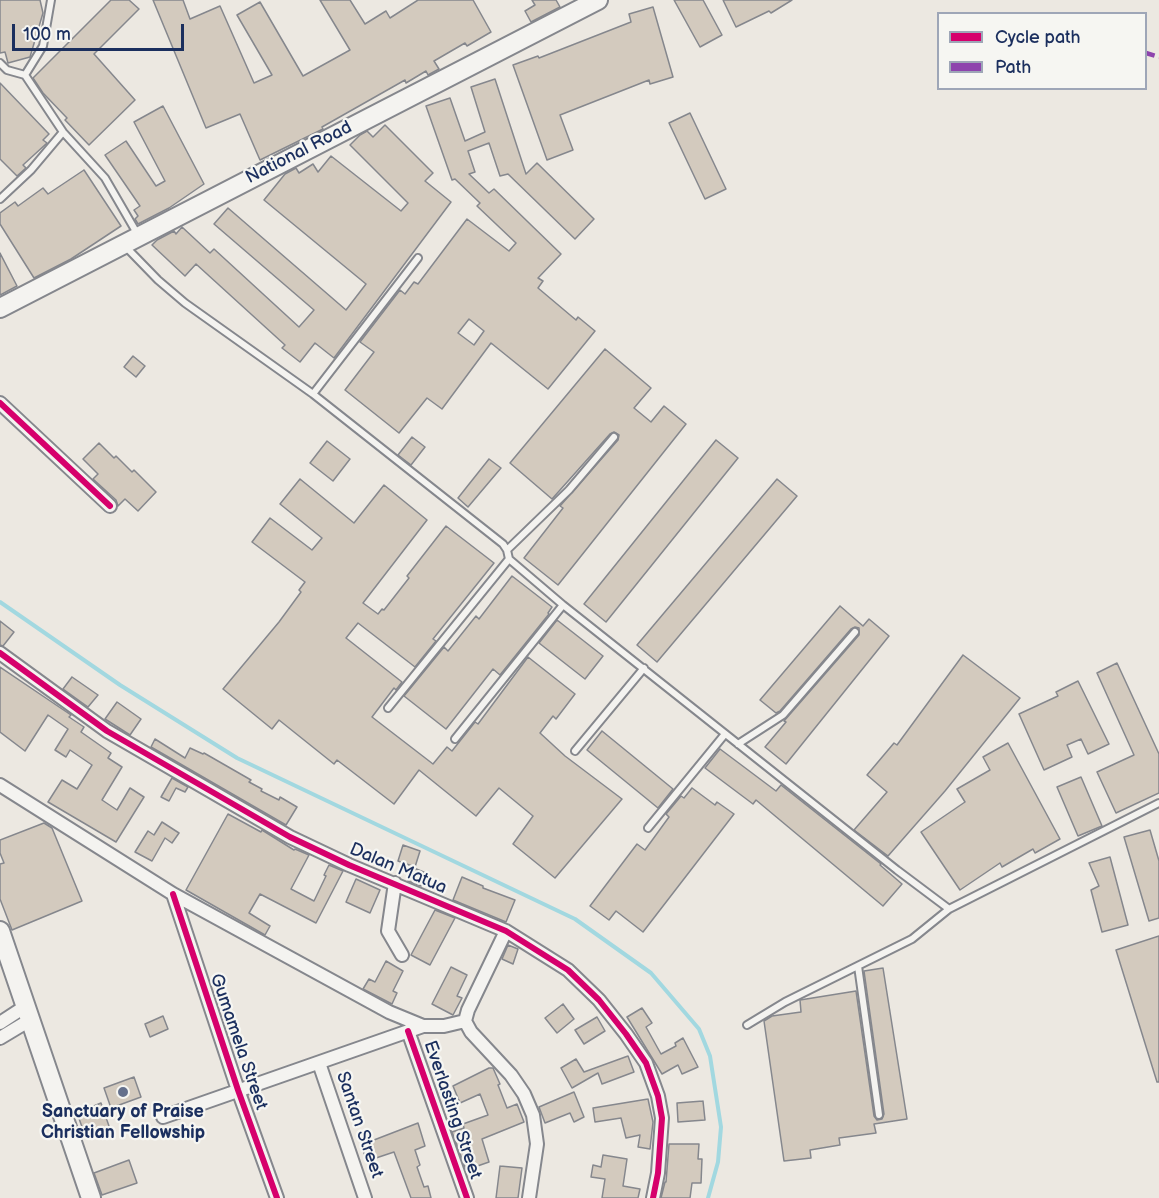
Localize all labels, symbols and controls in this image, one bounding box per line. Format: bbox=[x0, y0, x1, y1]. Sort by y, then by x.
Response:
scale bar bbox=[15, 12, 188, 50]
legend bbox=[937, 12, 1147, 90]
text: 100 m bbox=[23, 24, 71, 45]
text: Cycle path bbox=[995, 27, 1081, 48]
text: Path bbox=[995, 57, 1031, 78]
street label: National Road bbox=[242, 117, 356, 189]
street label: Dalan Matua bbox=[346, 839, 450, 899]
street label: Gumamela Street bbox=[205, 971, 271, 1113]
street label: Everlasting Street bbox=[418, 1038, 486, 1182]
street label: Santan Street bbox=[331, 1069, 387, 1181]
marker: Sanctuary of Praise Christian Fellowship bbox=[116, 1085, 130, 1099]
place label: Sanctuary of Praise Christian Fellowship bbox=[41, 1101, 205, 1144]

